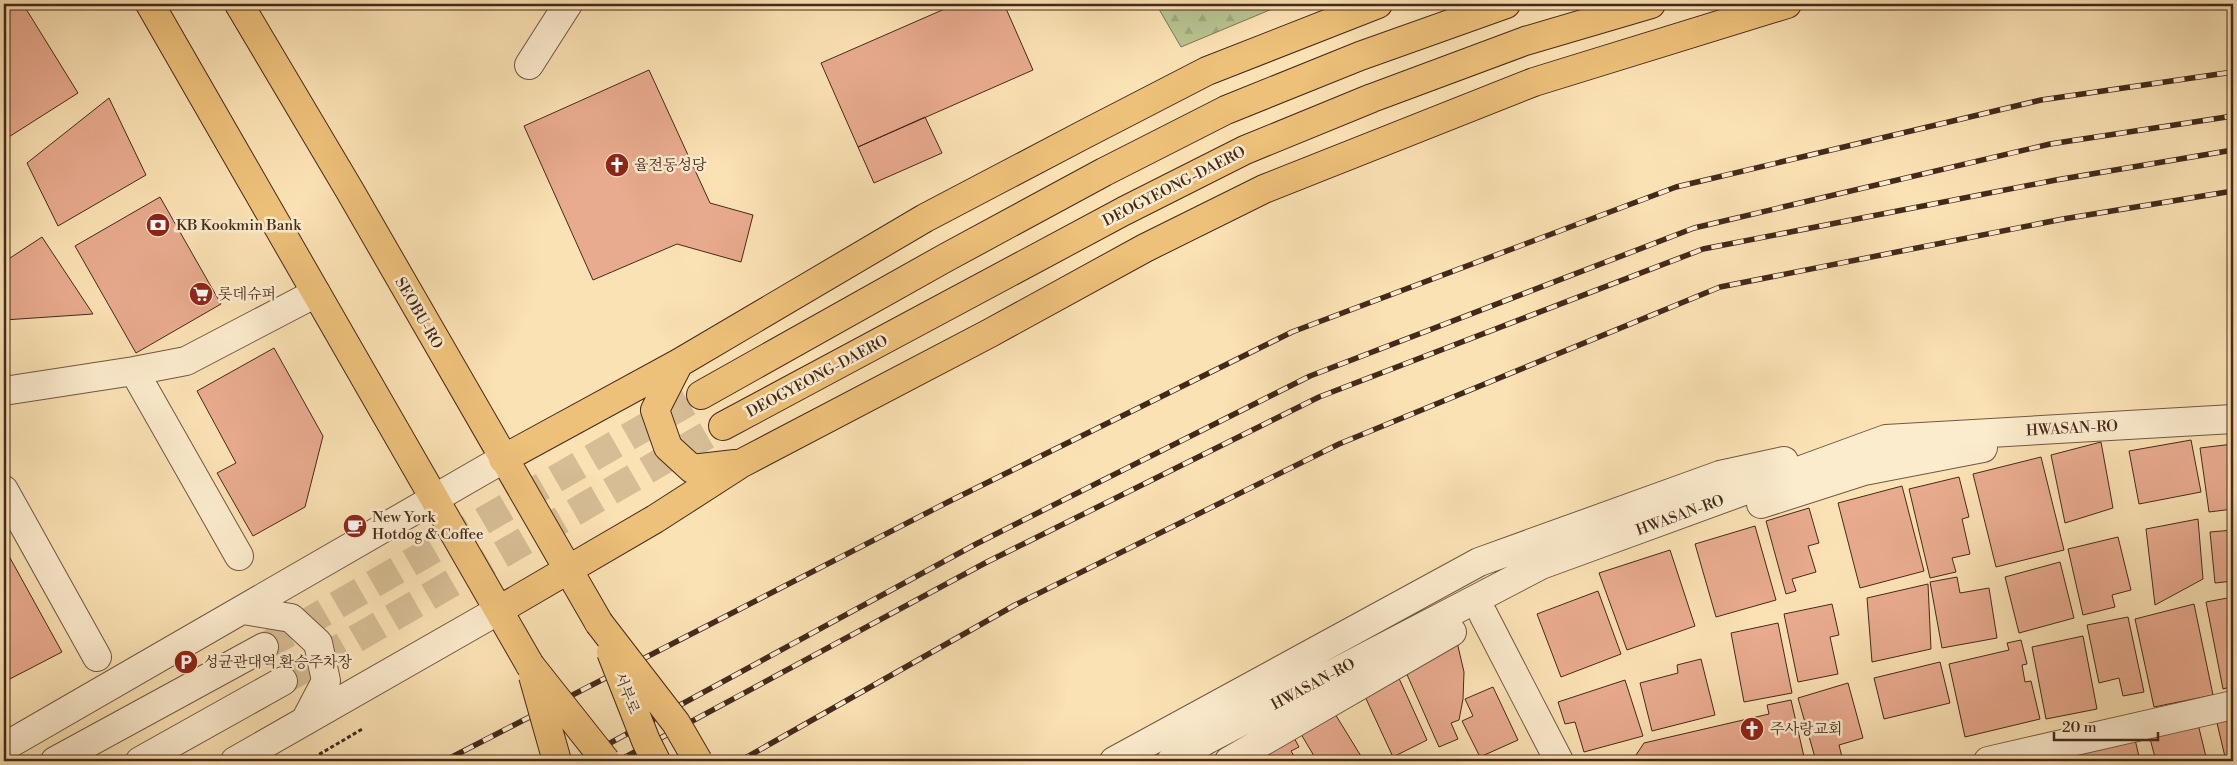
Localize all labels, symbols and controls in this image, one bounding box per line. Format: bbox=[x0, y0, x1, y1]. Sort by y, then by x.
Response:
street label: DEOGYEONG-DAERO bbox=[1100, 142, 1249, 231]
church icon: 율전동성당 bbox=[604, 152, 630, 178]
place label: 율전동성당 bbox=[634, 156, 707, 175]
bank icon: KB Kookmin Bank bbox=[145, 212, 171, 238]
place label: KB Kookmin Bank bbox=[176, 216, 302, 235]
street label: SEOBU-RO bbox=[390, 274, 447, 353]
supermarket icon: 롯데슈퍼 bbox=[188, 281, 214, 307]
place label: 롯데슈퍼 bbox=[218, 285, 276, 304]
street label: DEOGYEONG-DAERO bbox=[743, 331, 892, 422]
street label: HWASAN-RO bbox=[2025, 417, 2119, 440]
street label: HWASAN-RO bbox=[1634, 491, 1727, 540]
place label: New York Hotdog & Coffee bbox=[372, 508, 484, 544]
cafe icon: New York Hotdog & Coffee bbox=[342, 513, 368, 539]
parking icon: 성균관대역 환승주차장 bbox=[173, 649, 199, 675]
place label: 성균관대역 환승주차장 bbox=[204, 653, 353, 672]
street label: HWASAN-RO bbox=[1268, 654, 1359, 714]
street label: 서부로 bbox=[610, 669, 644, 717]
scale bar bbox=[2054, 710, 2158, 742]
church icon: 주사랑교회 bbox=[1739, 716, 1765, 742]
text: 20 m bbox=[2062, 718, 2097, 737]
place label: 주사랑교회 bbox=[1770, 720, 1842, 739]

